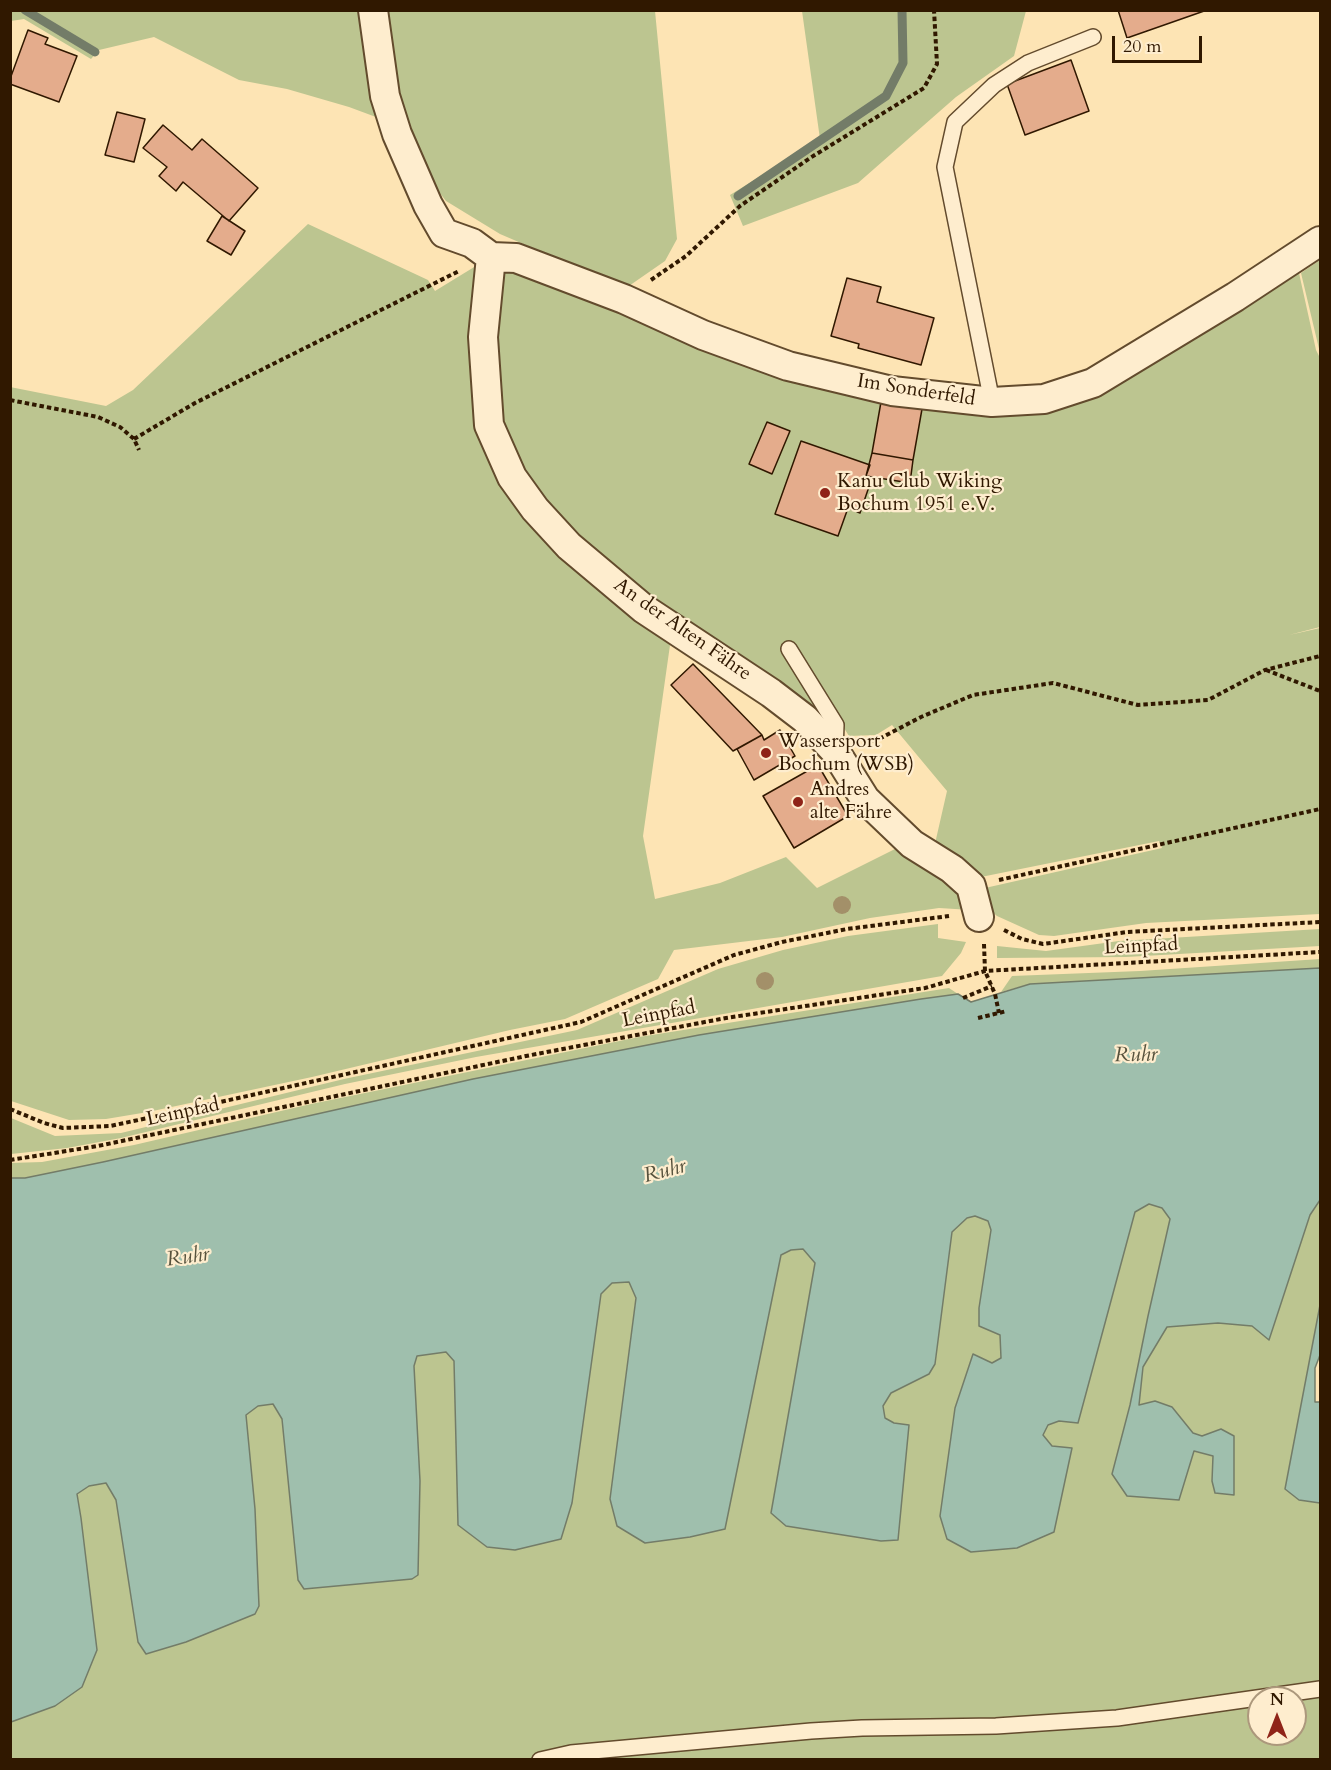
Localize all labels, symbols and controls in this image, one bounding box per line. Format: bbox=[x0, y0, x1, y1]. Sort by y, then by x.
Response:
scale bar bbox=[1115, 24, 1205, 62]
text: 20 m bbox=[1123, 34, 1162, 59]
street label: Im Sonderfeld bbox=[855, 370, 977, 412]
place label: Kanu Club Wiking Bochum 1951 e.V. bbox=[837, 470, 1002, 517]
marker: Kanu Club Wiking Bochum 1951 e.V. bbox=[818, 486, 832, 500]
street label: An der Alten Fähre bbox=[609, 574, 755, 686]
place label: Wassersport Bochum (WSB) bbox=[778, 730, 914, 777]
marker: Wassersport Bochum (WSB) bbox=[759, 746, 773, 760]
place label: Andres alte Fähre bbox=[810, 778, 892, 825]
marker: Andres alte Fähre bbox=[791, 795, 805, 809]
street label: Leinpfad bbox=[1103, 933, 1179, 961]
street label: Leinpfad bbox=[620, 996, 698, 1034]
water label: Ruhr bbox=[1114, 1043, 1158, 1069]
street label: Leinpfad bbox=[144, 1094, 222, 1132]
water label: Ruhr bbox=[641, 1154, 689, 1190]
water label: Ruhr bbox=[165, 1243, 211, 1273]
north arrow bbox=[1247, 1686, 1307, 1746]
text: N bbox=[1270, 1689, 1284, 1711]

